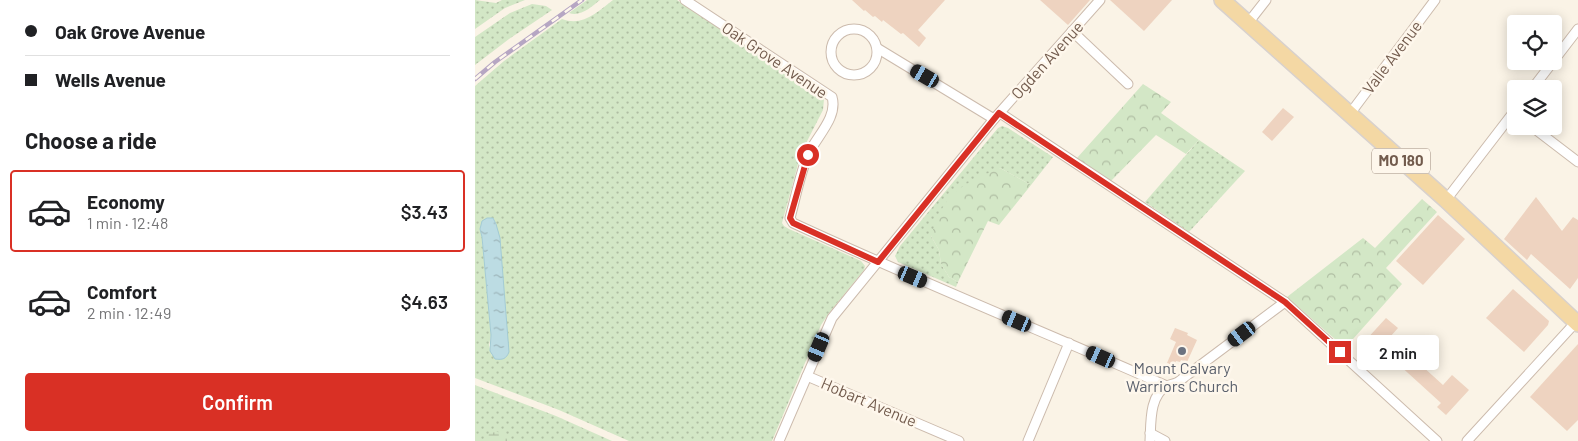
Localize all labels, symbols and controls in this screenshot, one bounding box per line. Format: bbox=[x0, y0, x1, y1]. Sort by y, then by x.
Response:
map controls bbox=[1507, 15, 1562, 135]
button: locate bbox=[1507, 15, 1562, 70]
street label: Valle Avenue bbox=[1358, 16, 1425, 97]
street label: Oak Grove Avenue bbox=[719, 17, 832, 102]
street label: Ogden Avenue bbox=[1007, 17, 1087, 103]
text: Oak Grove Avenue bbox=[55, 20, 205, 43]
car bbox=[908, 62, 941, 90]
text: Wells Avenue bbox=[55, 68, 166, 91]
button: layers bbox=[1507, 80, 1562, 135]
text: Choose a ride bbox=[25, 127, 157, 153]
route start bbox=[797, 144, 819, 166]
road number: MO 180 bbox=[1372, 148, 1430, 174]
icon: car bbox=[27, 189, 72, 234]
text: Economy bbox=[87, 190, 165, 213]
text: $3.43 bbox=[401, 200, 448, 223]
text: 1 min · 12:48 bbox=[87, 213, 168, 232]
car bbox=[896, 264, 929, 290]
icon: car bbox=[27, 279, 72, 324]
text: Comfort bbox=[87, 280, 157, 303]
text: $4.63 bbox=[401, 290, 448, 313]
text: 2 min · 12:49 bbox=[87, 303, 171, 322]
car bbox=[1000, 308, 1033, 334]
car bbox=[1225, 319, 1258, 349]
car bbox=[806, 330, 831, 364]
callout: 2 min bbox=[1357, 334, 1440, 370]
route end bbox=[1329, 341, 1351, 363]
text: 2 min bbox=[1379, 343, 1417, 362]
car bbox=[1084, 344, 1117, 370]
marker: Mount Calvary Warriors Church bbox=[1176, 345, 1188, 357]
place label: Mount Calvary Warriors Church bbox=[1126, 358, 1238, 395]
button: Confirm bbox=[25, 373, 450, 431]
street label: Hobart Avenue bbox=[819, 373, 920, 430]

